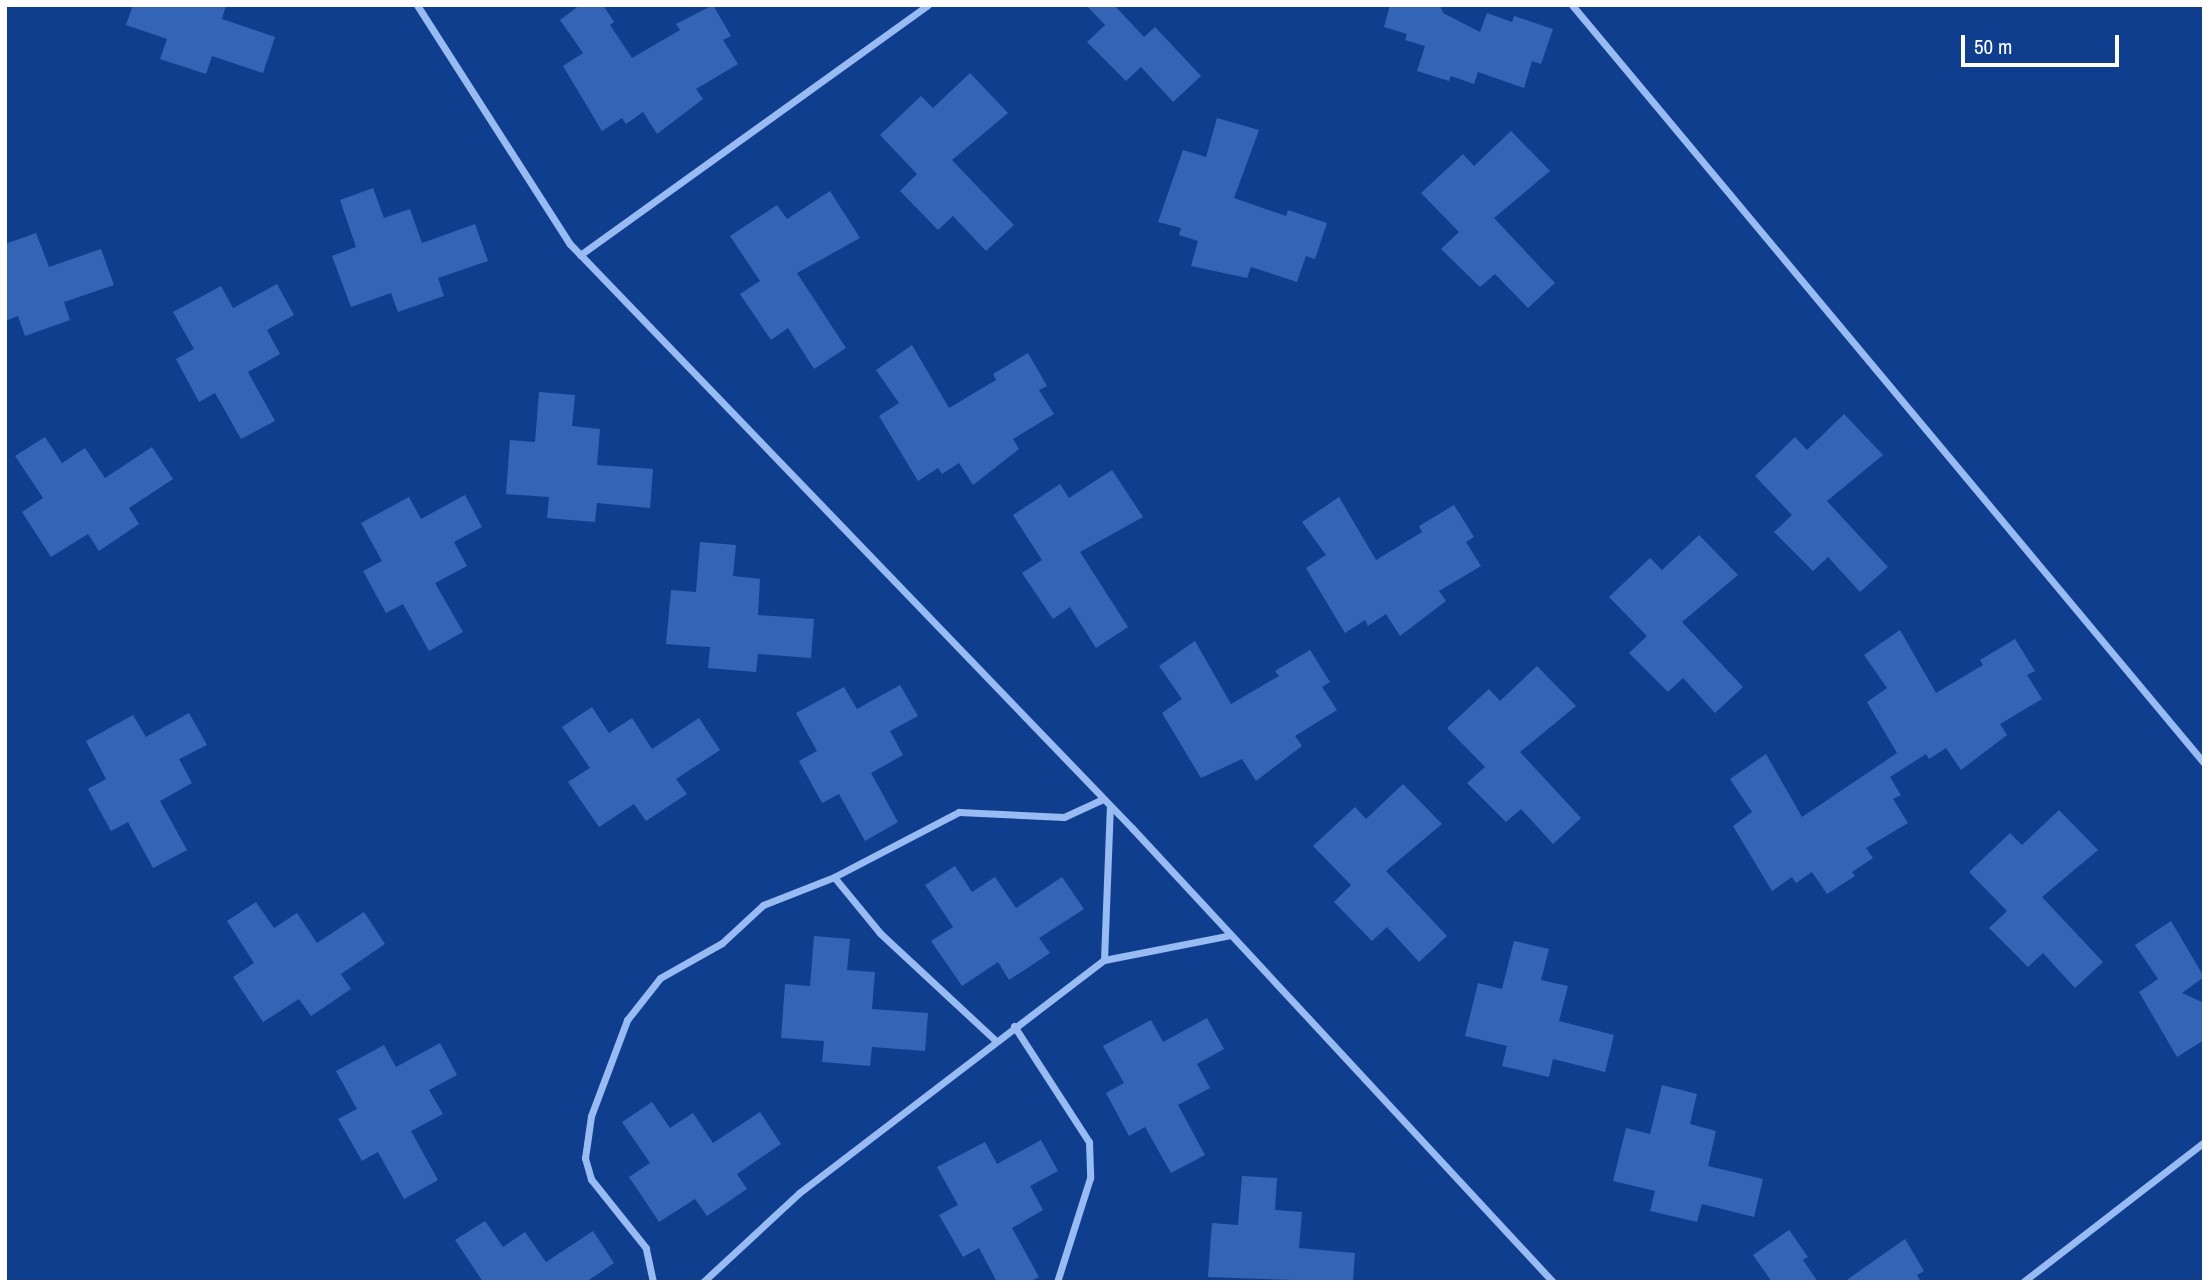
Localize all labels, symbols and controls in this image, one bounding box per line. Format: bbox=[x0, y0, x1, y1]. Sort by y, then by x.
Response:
scale bar bbox=[1964, 21, 2122, 65]
text: 50 m bbox=[1974, 32, 2012, 61]

